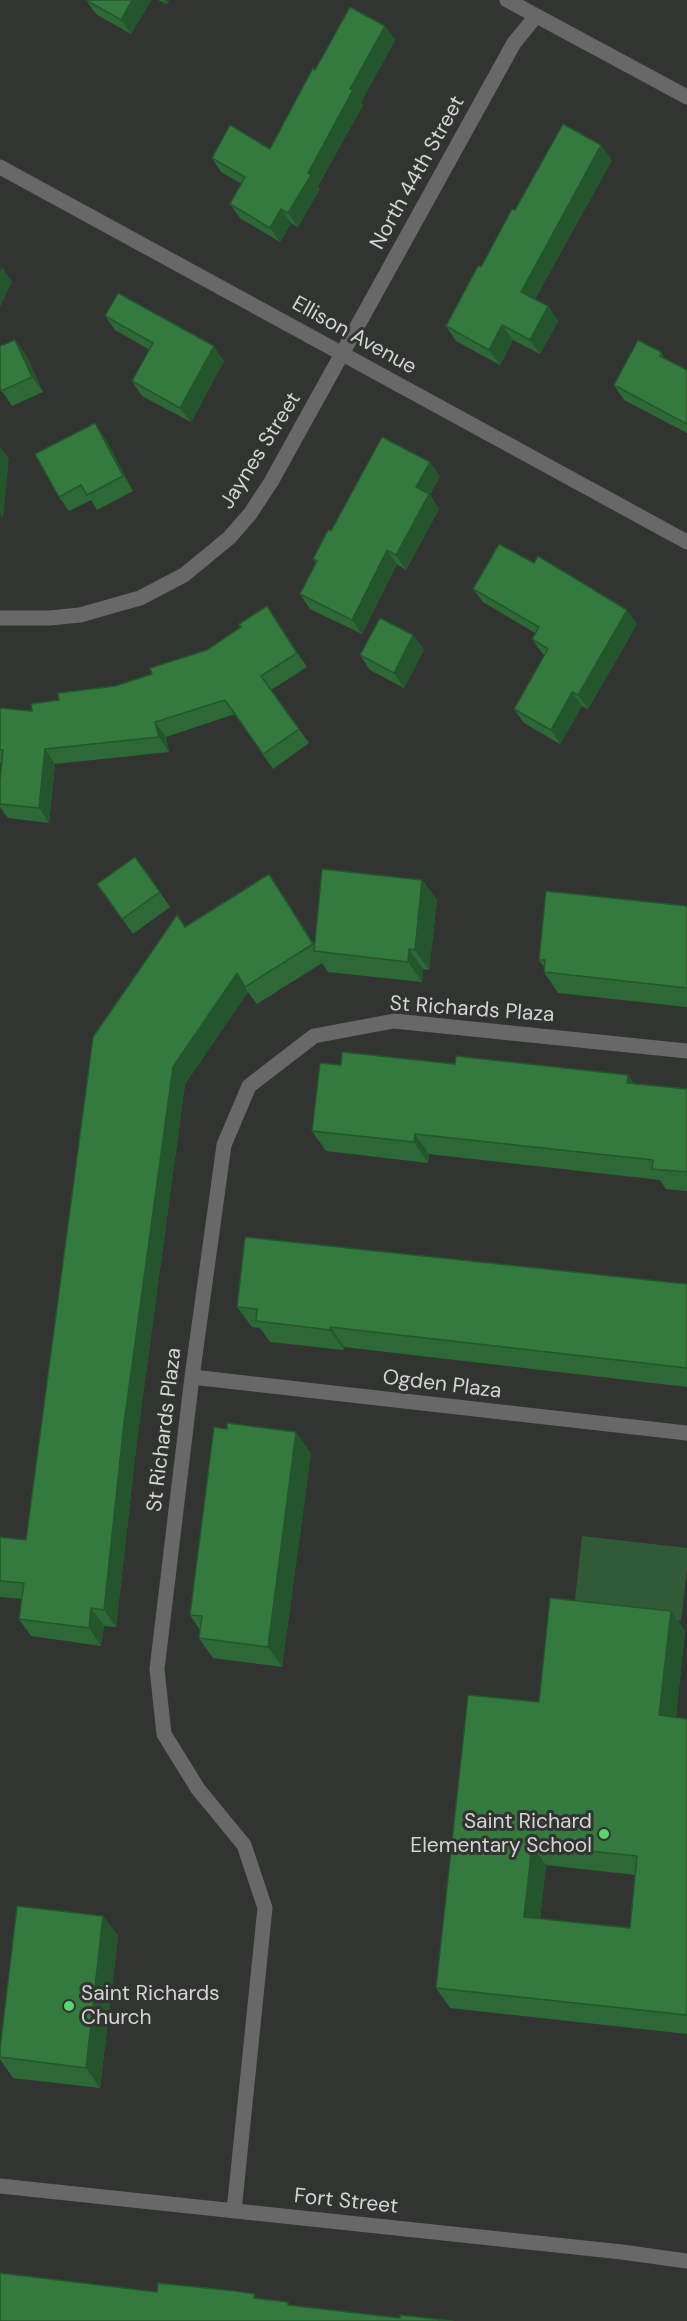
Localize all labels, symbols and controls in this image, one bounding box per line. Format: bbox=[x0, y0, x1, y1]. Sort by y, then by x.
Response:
street label: North 44th Street bbox=[365, 92, 471, 254]
street label: Ellison Avenue bbox=[287, 291, 421, 381]
street label: Jaynes Street bbox=[215, 388, 307, 514]
street label: St Richards Plaza bbox=[389, 992, 555, 1028]
street label: St Richards Plaza bbox=[142, 1347, 188, 1513]
street label: Ogden Plaza bbox=[381, 1365, 503, 1405]
place label: Saint Richard Elementary School bbox=[410, 1809, 592, 1859]
marker: Saint Richard Elementary School bbox=[597, 1827, 611, 1841]
place label: Saint Richards Church bbox=[81, 1981, 220, 2031]
marker: Saint Richards Church bbox=[62, 1999, 76, 2013]
street label: Fort Street bbox=[293, 2184, 399, 2220]

